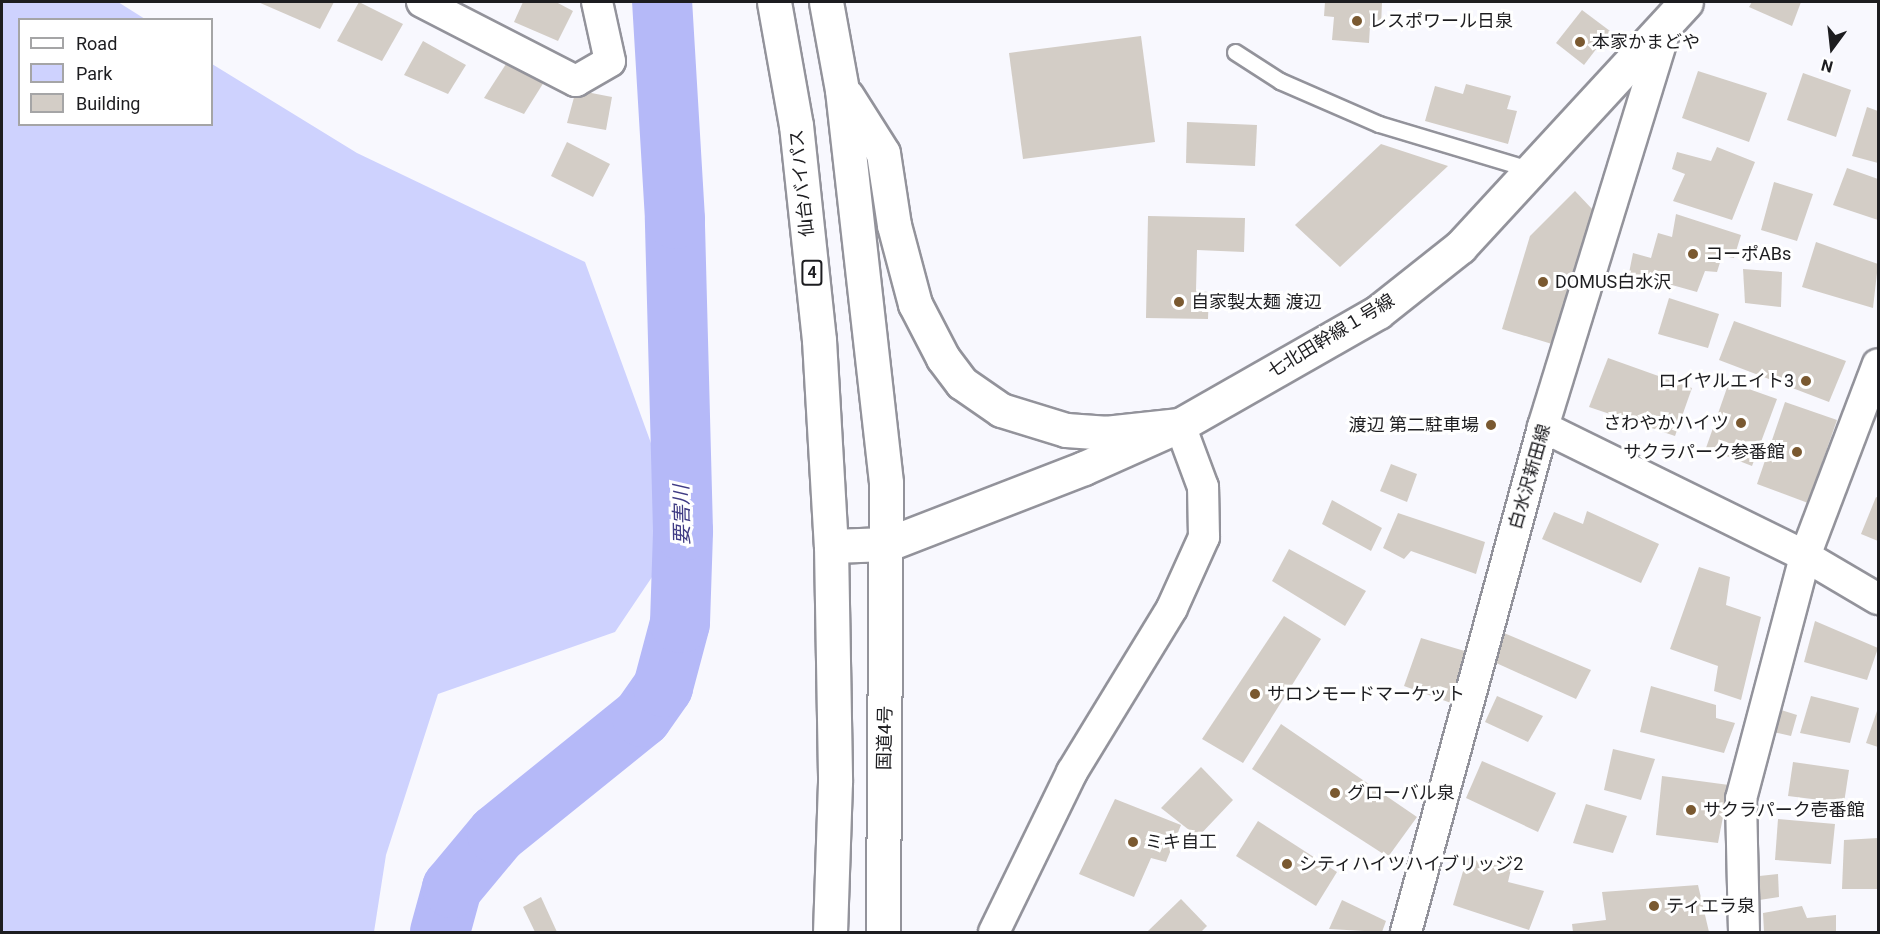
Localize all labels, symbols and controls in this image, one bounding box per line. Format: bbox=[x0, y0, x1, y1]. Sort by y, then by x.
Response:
place label: レスポワール日泉 bbox=[1369, 10, 1513, 32]
marker: レスポワール日泉 bbox=[1350, 14, 1364, 28]
legend bbox=[18, 18, 213, 126]
north arrow bbox=[1802, 18, 1862, 78]
place label: 本家かまどや bbox=[1592, 31, 1700, 53]
text: Road bbox=[76, 33, 117, 54]
marker: 本家かまどや bbox=[1573, 35, 1587, 49]
text: N bbox=[1819, 55, 1835, 77]
text: Park bbox=[76, 63, 112, 84]
text: Building bbox=[76, 93, 140, 114]
street label: 仙台バイパス bbox=[786, 128, 818, 238]
place label: コーポABs bbox=[1705, 243, 1791, 265]
marker: コーポABs bbox=[1686, 247, 1700, 261]
road number: 4 bbox=[800, 260, 824, 286]
place label: DOMUS白水沢 bbox=[1555, 271, 1671, 293]
marker: DOMUS白水沢 bbox=[1536, 275, 1550, 289]
street label: 七北田幹線１号線 bbox=[1264, 290, 1398, 382]
place label: 自家製太麺 渡辺 bbox=[1191, 291, 1321, 313]
marker: 自家製太麺 渡辺 bbox=[1172, 295, 1186, 309]
place label: ロイヤルエイト3 bbox=[1658, 370, 1794, 392]
marker: ロイヤルエイト3 bbox=[1799, 374, 1813, 388]
place label: さわやかハイツ bbox=[1603, 412, 1729, 434]
place label: 渡辺 第二駐車場 bbox=[1349, 414, 1479, 436]
marker: さわやかハイツ bbox=[1734, 416, 1748, 430]
marker: 渡辺 第二駐車場 bbox=[1484, 418, 1498, 432]
street label: 白水沢新田線 bbox=[1505, 422, 1555, 532]
place label: サクラパーク参番館 bbox=[1623, 441, 1785, 463]
marker: サクラパーク参番館 bbox=[1790, 445, 1804, 459]
water label: 要害川 bbox=[669, 485, 695, 545]
place label: サロンモードマーケット bbox=[1267, 683, 1465, 705]
marker: サロンモードマーケット bbox=[1248, 687, 1262, 701]
street label: 国道4号 bbox=[874, 706, 896, 770]
place label: グローバル泉 bbox=[1347, 782, 1455, 804]
marker: グローバル泉 bbox=[1328, 786, 1342, 800]
place label: サクラパーク壱番館 bbox=[1703, 799, 1865, 821]
marker: サクラパーク壱番館 bbox=[1684, 803, 1698, 817]
place label: ミキ自工 bbox=[1145, 831, 1217, 853]
marker: ミキ自工 bbox=[1126, 835, 1140, 849]
place label: シティハイツハイブリッジ2 bbox=[1299, 853, 1525, 875]
marker: シティハイツハイブリッジ2 bbox=[1280, 857, 1294, 871]
place label: ティエラ泉 bbox=[1666, 895, 1756, 917]
marker: ティエラ泉 bbox=[1647, 899, 1661, 913]

